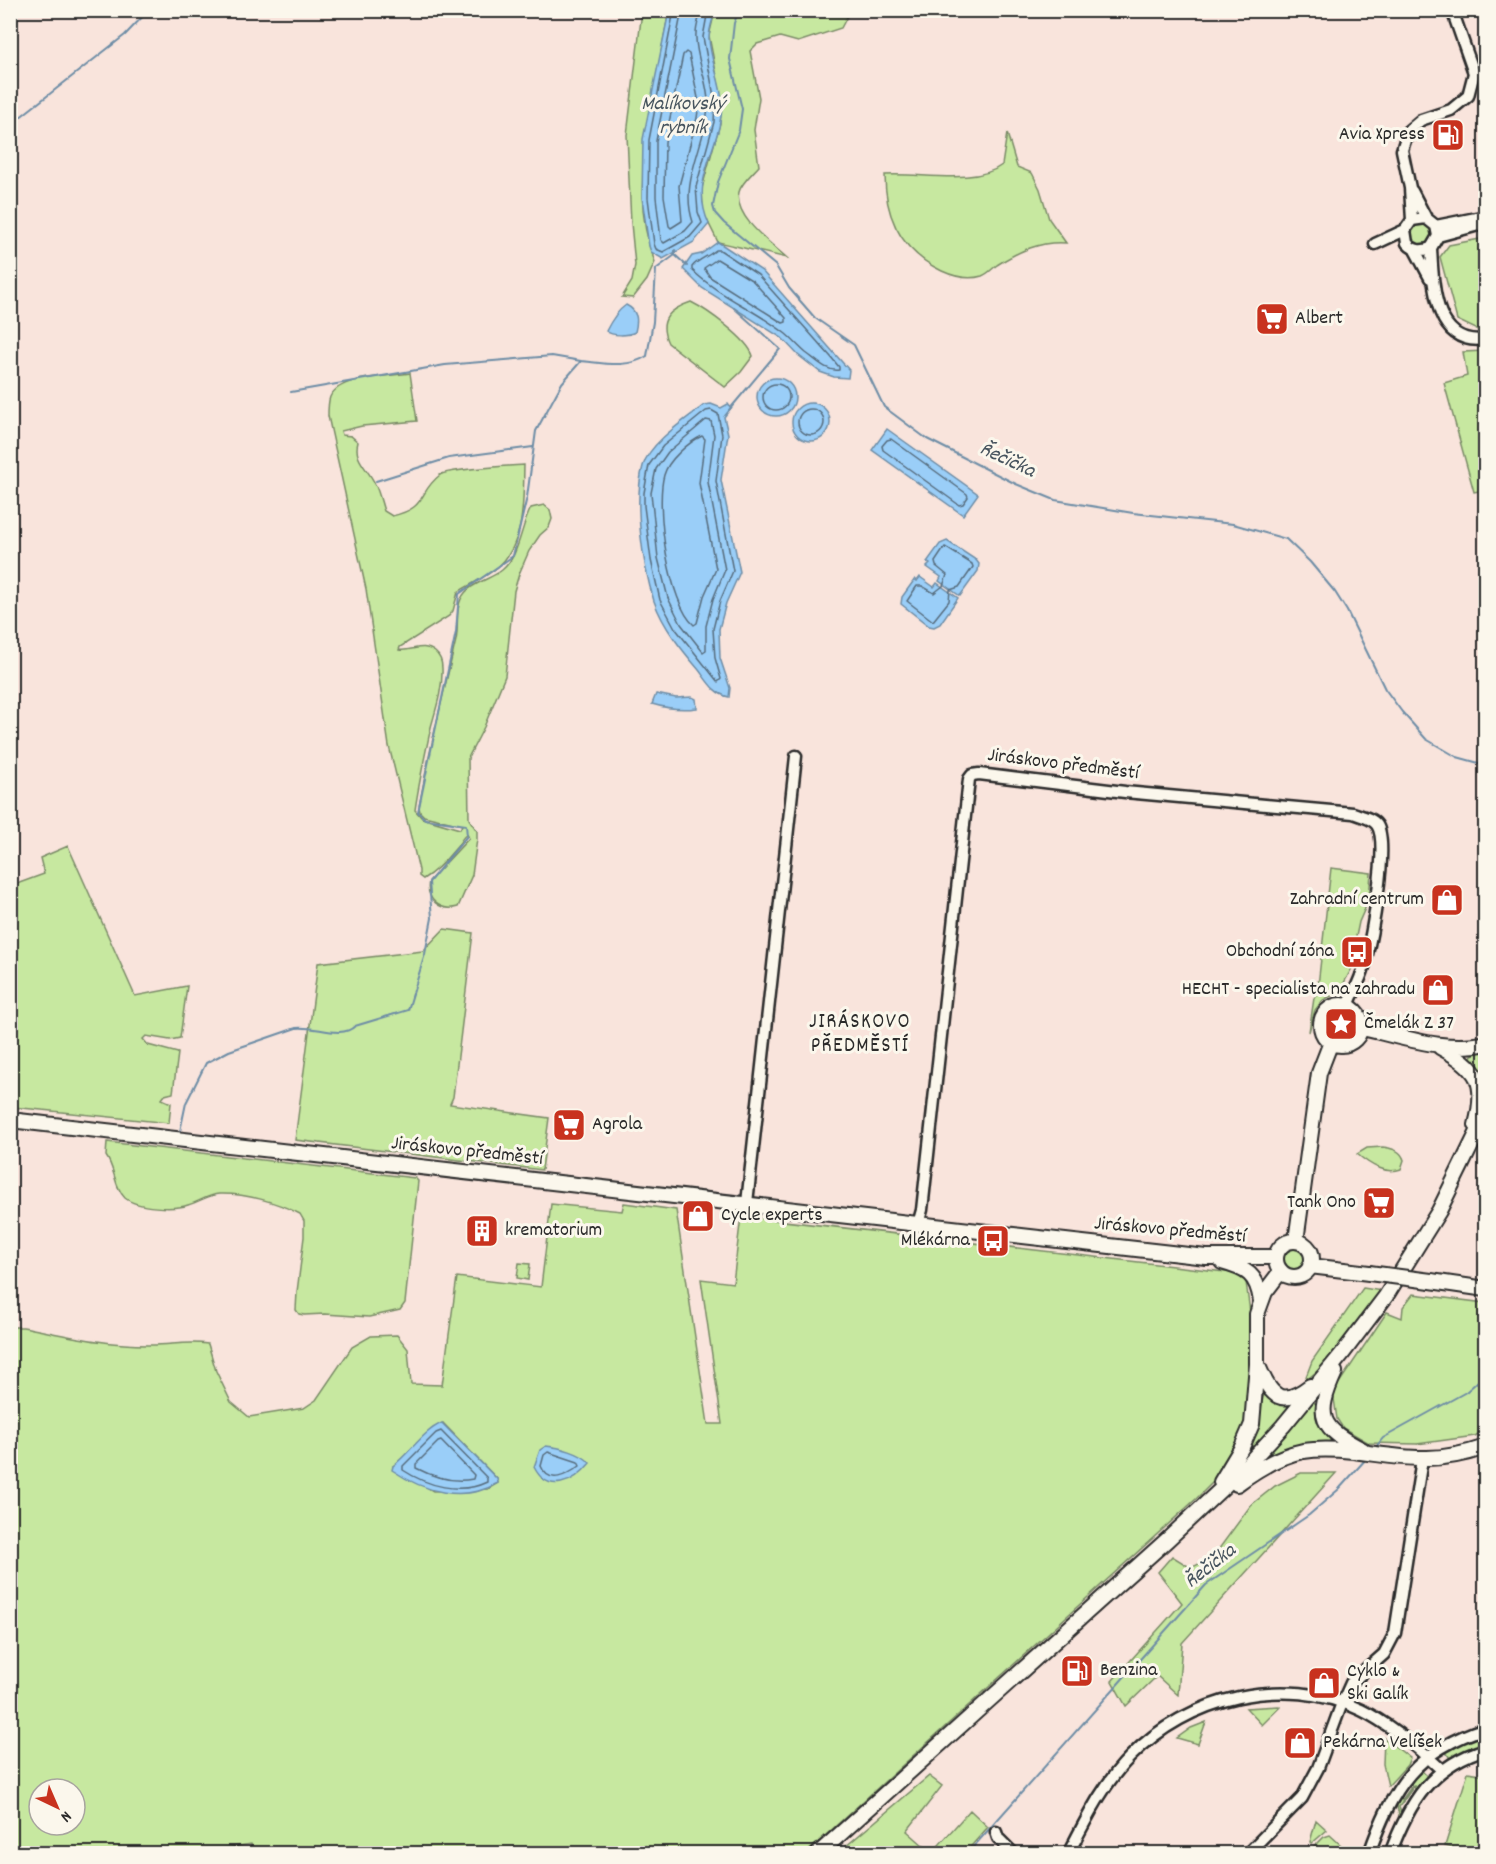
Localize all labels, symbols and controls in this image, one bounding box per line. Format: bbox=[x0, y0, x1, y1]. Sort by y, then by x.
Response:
water label: Malíkovský rybník bbox=[641, 90, 728, 144]
fuel station icon: Avia Xpress bbox=[1430, 117, 1466, 153]
place label: Avia Xpress bbox=[1339, 121, 1425, 149]
supermarket icon: Albert bbox=[1254, 301, 1290, 337]
place label: Albert bbox=[1295, 305, 1343, 333]
water label: Řečička bbox=[974, 435, 1041, 487]
street label: Jiráskovo předměstí bbox=[986, 742, 1142, 788]
shop icon: Zahradní centrum bbox=[1429, 882, 1465, 918]
place label: Zahradní centrum bbox=[1290, 886, 1424, 914]
bus stop icon: Obchodní zóna bbox=[1339, 934, 1375, 970]
place label: Obchodní zóna bbox=[1226, 938, 1335, 966]
shop icon: HECHT - specialista na zahradu bbox=[1420, 972, 1456, 1008]
place label: HECHT - specialista na zahradu bbox=[1182, 976, 1415, 1004]
place icon: Čmelák Z 37 bbox=[1323, 1006, 1359, 1042]
district label: JIRÁSKOVO PŘEDMĚSTÍ bbox=[809, 1008, 911, 1062]
place label: Čmelák Z 37 bbox=[1364, 1010, 1454, 1038]
supermarket icon: Agrola bbox=[551, 1107, 587, 1143]
place label: Agrola bbox=[592, 1111, 643, 1139]
street label: Jiráskovo předměstí bbox=[390, 1130, 545, 1174]
supermarket icon: Tank Ono bbox=[1361, 1185, 1397, 1221]
place label: Tank Ono bbox=[1287, 1189, 1356, 1217]
shop icon: Cycle experts bbox=[680, 1198, 716, 1234]
place label: Cycle experts bbox=[721, 1202, 823, 1230]
street label: Jiráskovo předměstí bbox=[1093, 1210, 1248, 1252]
building icon: krematorium bbox=[464, 1213, 500, 1249]
place label: krematorium bbox=[505, 1217, 602, 1245]
bus stop icon: Mlékárna bbox=[975, 1223, 1011, 1259]
place label: Mlékárna bbox=[901, 1227, 971, 1255]
water label: Řečička bbox=[1179, 1537, 1244, 1597]
fuel station icon: Benzina bbox=[1059, 1653, 1095, 1689]
place label: Benzina bbox=[1100, 1657, 1158, 1685]
place label: Cyklo & Ski Galík bbox=[1347, 1658, 1408, 1709]
shop icon: Cyklo & Ski Galík bbox=[1306, 1665, 1342, 1701]
shop icon: Pekárna Velíšek bbox=[1282, 1725, 1318, 1761]
place label: Pekárna Velíšek bbox=[1323, 1729, 1442, 1757]
north arrow bbox=[27, 1777, 87, 1837]
text: N bbox=[55, 1805, 77, 1827]

